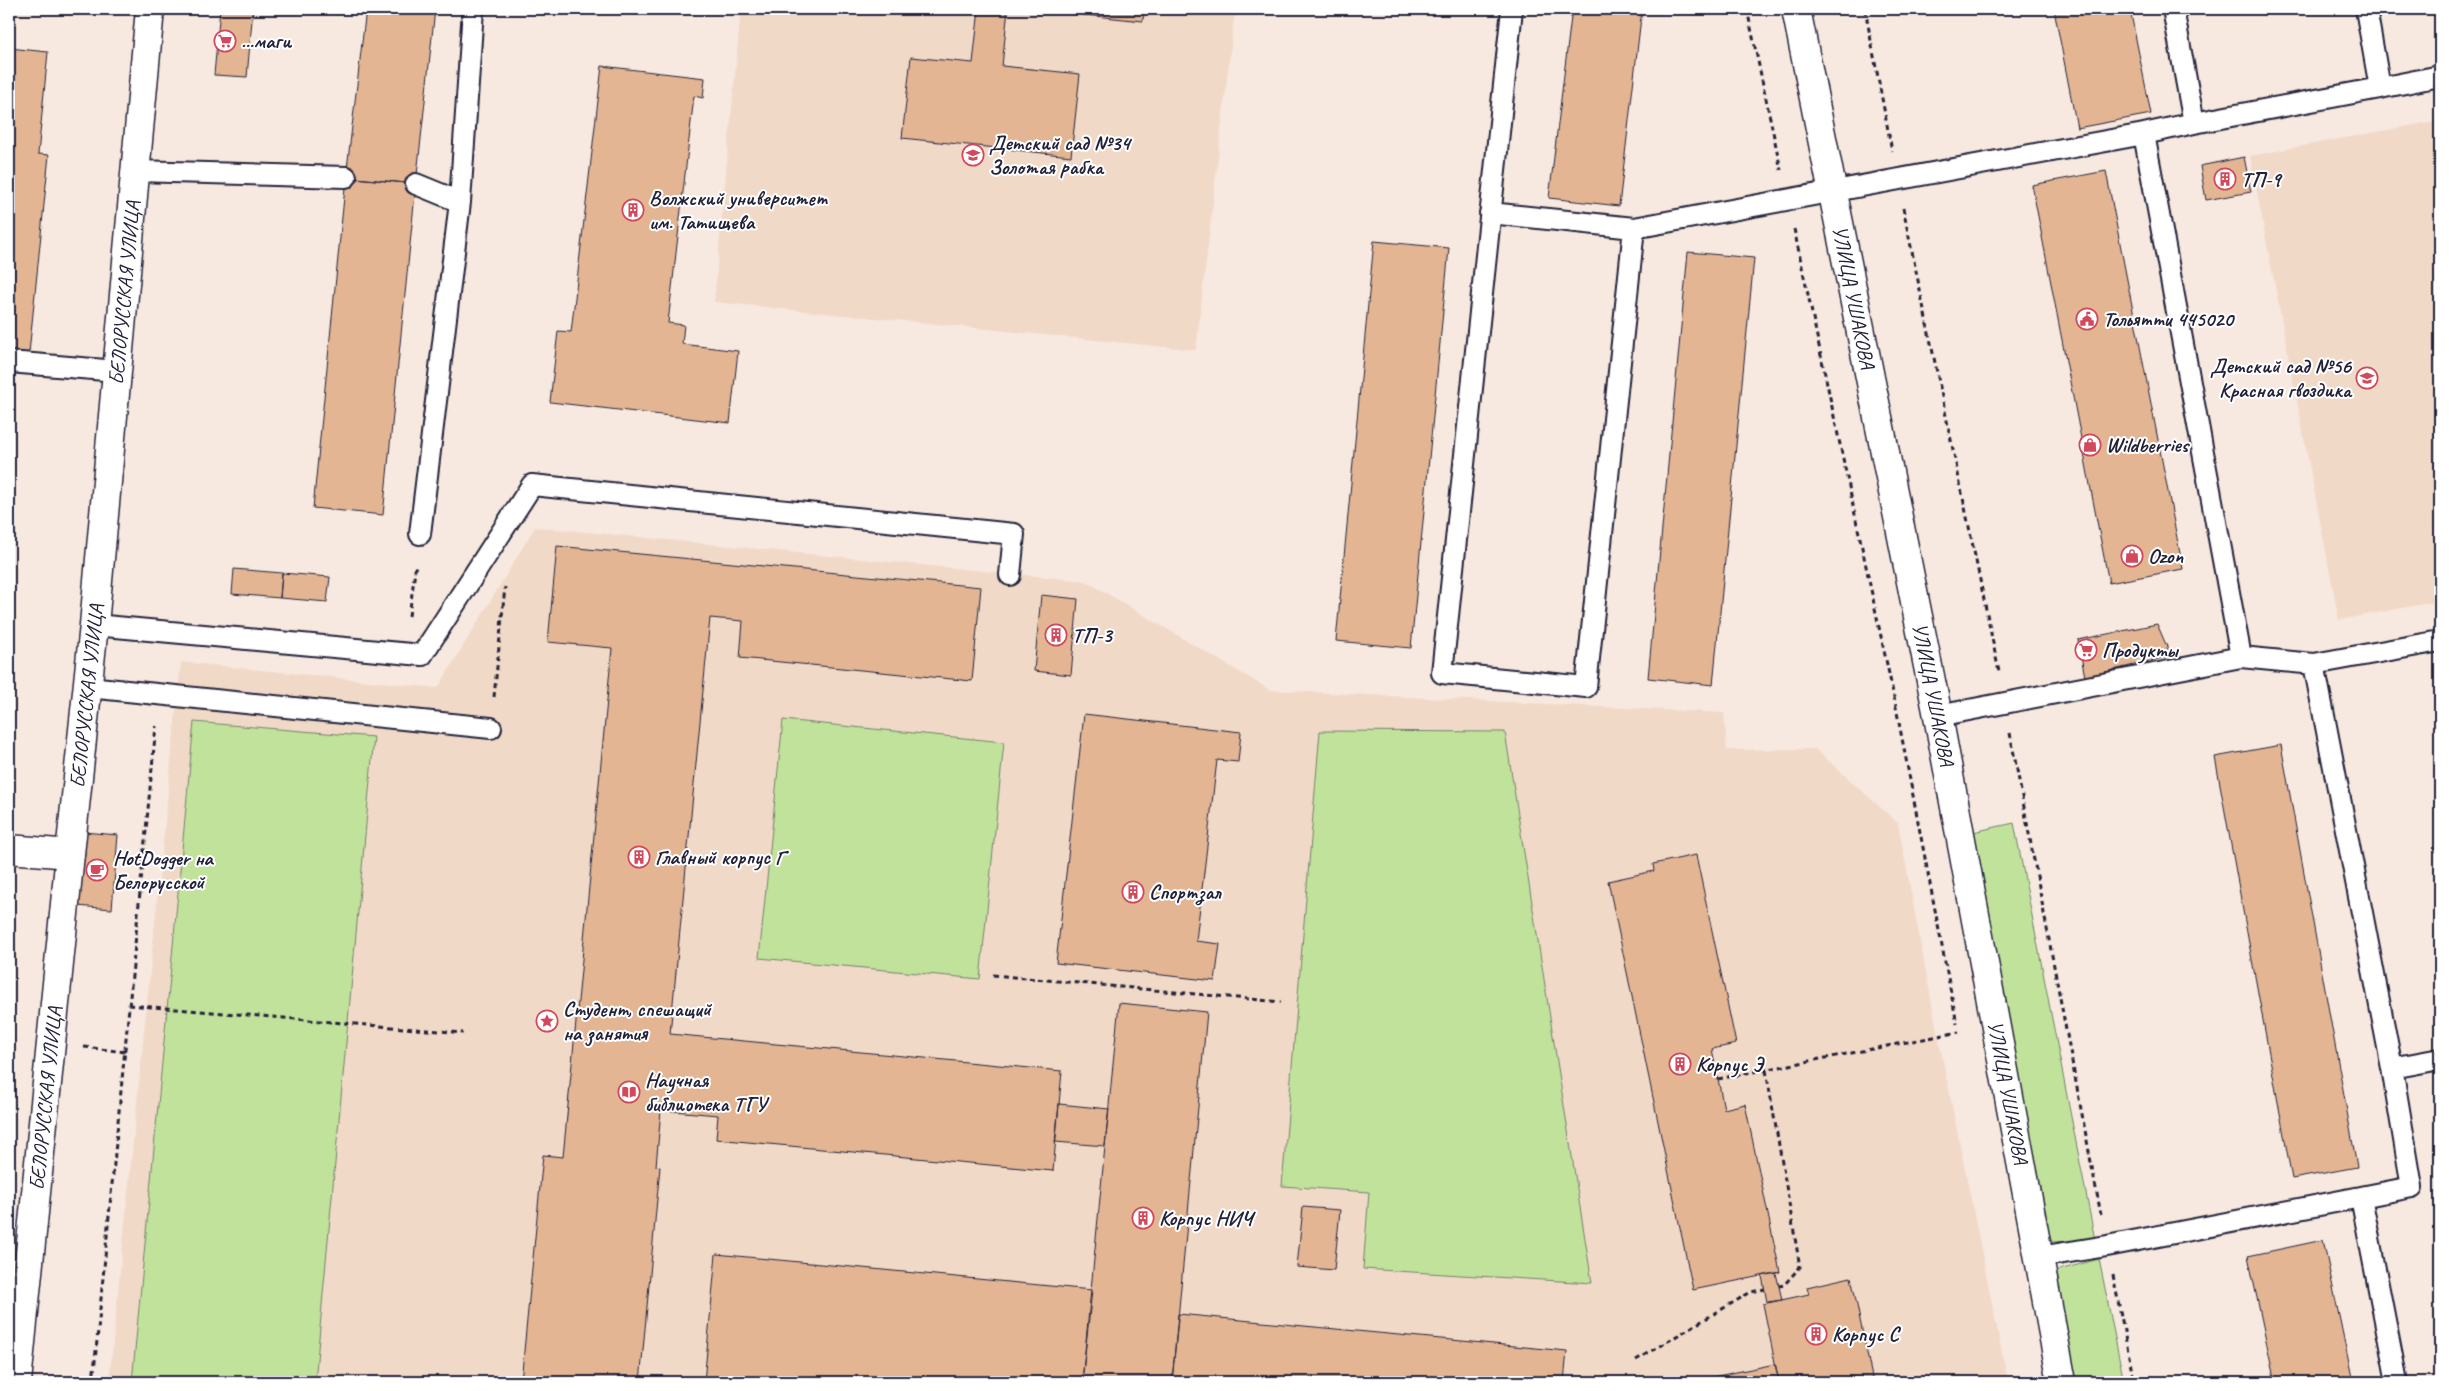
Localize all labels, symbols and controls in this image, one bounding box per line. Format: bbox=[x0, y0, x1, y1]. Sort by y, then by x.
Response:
place label: ...маги bbox=[241, 28, 293, 54]
supermarket icon: ...маги bbox=[213, 29, 237, 53]
place label: Детский сад №34 Золотая рабка bbox=[989, 130, 1132, 180]
school or university icon: Детский сад №34 Золотая рабка bbox=[961, 143, 985, 167]
place label: ТП-9 bbox=[2241, 166, 2283, 192]
building icon: ТП-9 bbox=[2213, 167, 2237, 191]
place label: Волжский университет им. Татищева bbox=[649, 185, 829, 235]
building icon: Волжский университет им. Татищева bbox=[621, 198, 645, 222]
street label: БЕЛОРУССКАЯ УЛИЦА bbox=[103, 199, 146, 386]
street label: УЛИЦА УШАКОВА bbox=[1827, 223, 1881, 373]
place label: Тольятти 445020 bbox=[2103, 306, 2236, 332]
public building icon: Тольятти 445020 bbox=[2075, 307, 2099, 331]
place label: Детский сад №56 Красная гвоздика bbox=[2210, 353, 2353, 403]
school or university icon: Детский сад №56 Красная гвоздика bbox=[2355, 366, 2379, 390]
place label: Wildberries bbox=[2106, 432, 2191, 458]
shop icon: Wildberries bbox=[2078, 433, 2102, 457]
place label: Ozon bbox=[2148, 543, 2183, 569]
shop icon: Ozon bbox=[2120, 544, 2144, 568]
street label: БЕЛОРУССКАЯ УЛИЦА bbox=[64, 603, 109, 789]
street label: УЛИЦА УШАКОВА bbox=[1907, 620, 1960, 770]
place label: ТП-3 bbox=[1072, 622, 1114, 648]
building icon: ТП-3 bbox=[1044, 623, 1068, 647]
place label: Продукты bbox=[2102, 637, 2180, 664]
supermarket icon: Продукты bbox=[2074, 638, 2098, 662]
place label: Главный корпус Г bbox=[655, 844, 789, 871]
place label: HotDogger на Белорусской bbox=[113, 845, 214, 895]
building icon: Главный корпус Г bbox=[627, 845, 651, 869]
cafe icon: HotDogger на Белорусской bbox=[85, 858, 109, 882]
place label: Спортзал bbox=[1149, 879, 1222, 906]
building icon: Спортзал bbox=[1121, 880, 1145, 904]
place label: Студент, спешащий на занятия bbox=[563, 996, 713, 1047]
street label: БЕЛОРУССКАЯ УЛИЦА bbox=[23, 1005, 68, 1191]
place icon: Студент, спешащий на занятия bbox=[535, 1009, 559, 1033]
street label: УЛИЦА УШАКОВА bbox=[1982, 1019, 2034, 1168]
place label: Корпус Э bbox=[1696, 1051, 1766, 1078]
building icon: Корпус Э bbox=[1668, 1052, 1692, 1076]
place label: Научная библиотека ТГУ bbox=[645, 1067, 770, 1117]
library icon: Научная библиотека ТГУ bbox=[617, 1080, 641, 1104]
place label: Корпус НИЧ bbox=[1159, 1205, 1257, 1232]
building icon: Корпус НИЧ bbox=[1131, 1206, 1155, 1230]
place label: Корпус С bbox=[1832, 1321, 1902, 1348]
building icon: Корпус С bbox=[1804, 1322, 1828, 1346]

